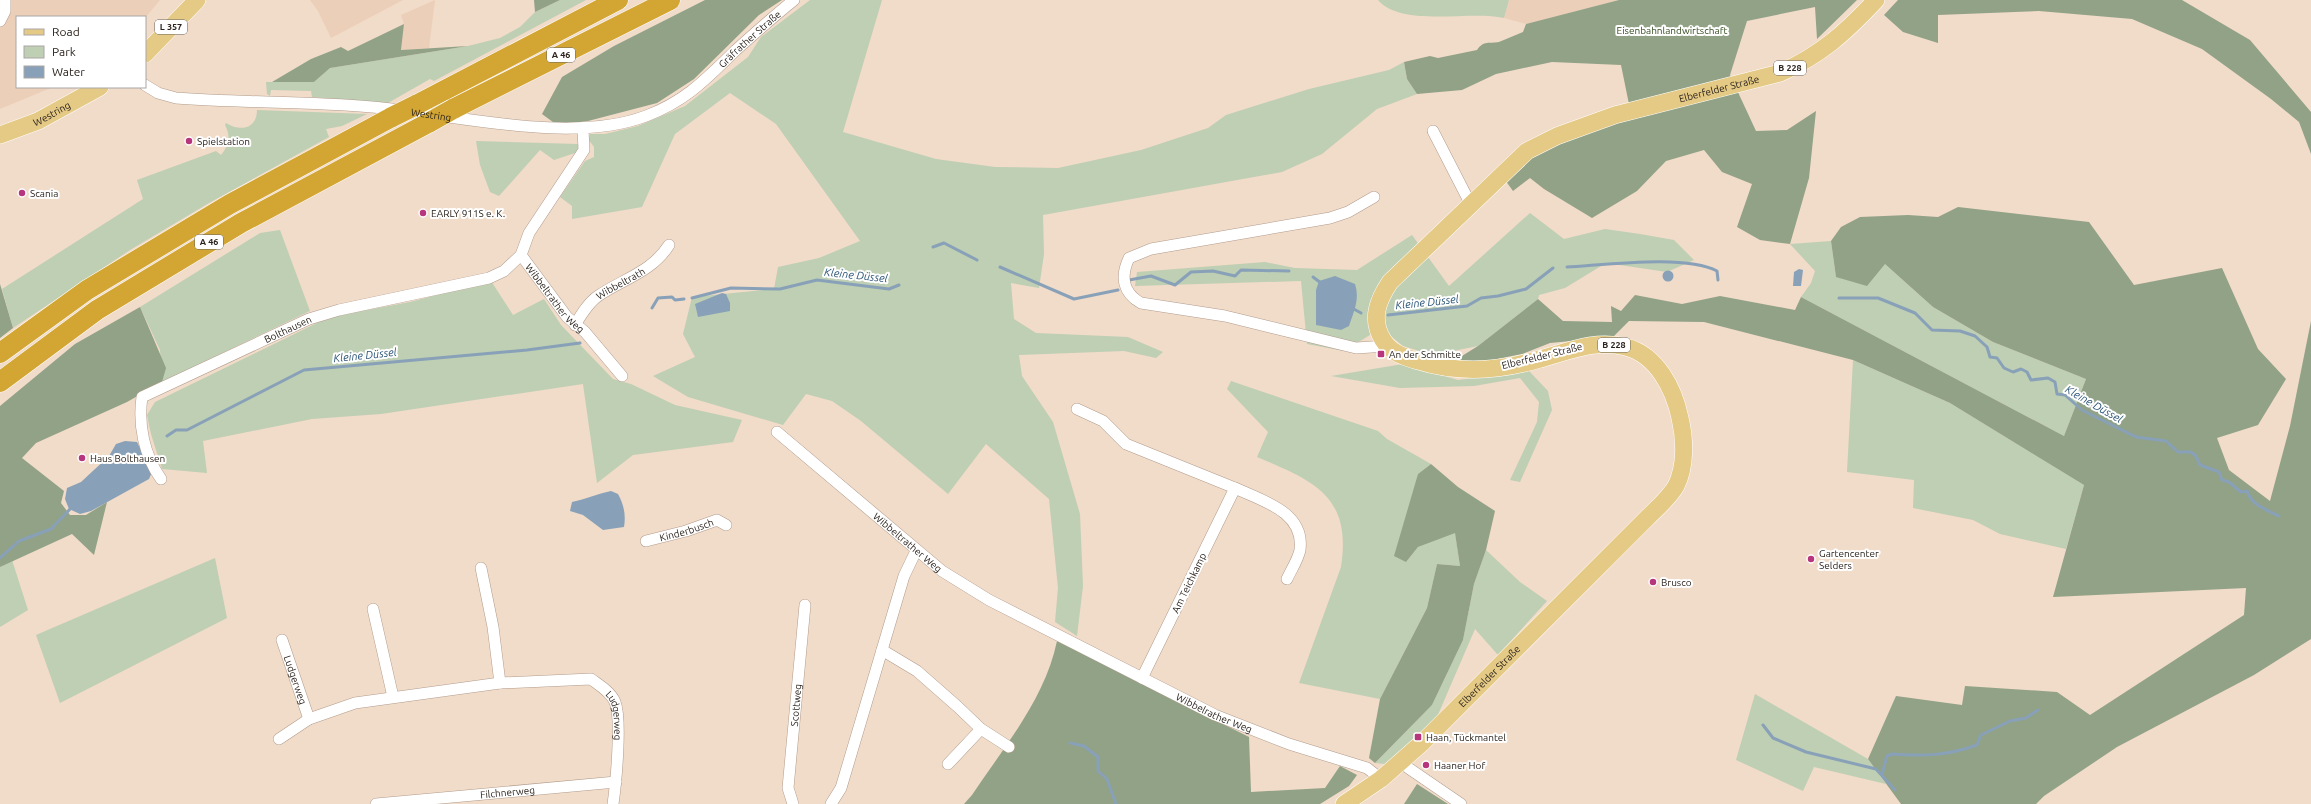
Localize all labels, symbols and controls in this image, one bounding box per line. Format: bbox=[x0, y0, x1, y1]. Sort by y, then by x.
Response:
street label: Gräfrather Straße bbox=[716, 8, 783, 70]
legend bbox=[16, 16, 146, 88]
road number: L 357 bbox=[155, 20, 187, 34]
text: Road bbox=[52, 25, 80, 38]
park label: Eisenbahnlandwirtschaft bbox=[1617, 25, 1727, 36]
text: Park bbox=[52, 45, 76, 58]
road number: A 46 bbox=[547, 48, 575, 62]
road number: B 228 bbox=[1774, 61, 1806, 75]
text: Water bbox=[52, 65, 85, 78]
street label: Elberfelder Straße bbox=[1678, 73, 1760, 104]
street label: Westring bbox=[32, 99, 72, 128]
street label: Westring bbox=[410, 106, 452, 123]
marker: Spielstation bbox=[184, 136, 194, 146]
place label: Spielstation bbox=[197, 136, 250, 147]
marker: Scania bbox=[17, 188, 27, 198]
place label: Scania bbox=[30, 188, 58, 199]
marker: EARLY 911S e. K. bbox=[418, 208, 428, 218]
place label: EARLY 911S e. K. bbox=[431, 208, 505, 219]
road number: A 46 bbox=[195, 235, 223, 249]
street label: Wibbeltrather Weg bbox=[524, 261, 587, 335]
street label: Wibbeltrath bbox=[594, 265, 647, 301]
water label: Kleine Düssel bbox=[824, 266, 888, 284]
water label: Kleine Düssel bbox=[1395, 293, 1459, 311]
street label: Bolthausen bbox=[262, 313, 313, 345]
road number: B 228 bbox=[1598, 338, 1630, 352]
street label: Elberfelder Straße bbox=[1501, 341, 1583, 371]
water label: Kleine Düssel bbox=[333, 346, 397, 364]
marker: An der Schmitte bbox=[1376, 349, 1386, 359]
place label: An der Schmitte bbox=[1389, 349, 1461, 360]
water label: Kleine Düssel bbox=[2063, 383, 2125, 425]
marker: Haus Bolthausen bbox=[77, 453, 87, 463]
place label: Haus Bolthausen bbox=[90, 453, 165, 464]
street label: Wibbeltrather Weg bbox=[871, 510, 944, 574]
street label: Kinderbusch bbox=[658, 516, 715, 543]
place label: Gartencenter Selders bbox=[1819, 548, 1879, 571]
street label: Am Teichkamp bbox=[1170, 551, 1208, 615]
marker: Gartencenter Selders bbox=[1806, 554, 1816, 564]
marker: Brusco bbox=[1648, 577, 1658, 587]
place label: Brusco bbox=[1661, 577, 1692, 588]
street label: Elberfelder Straße bbox=[1456, 643, 1522, 709]
street label: Ludgerweg bbox=[282, 654, 309, 706]
street label: Scottweg bbox=[788, 683, 803, 727]
street label: Ludgerweg bbox=[604, 688, 624, 740]
street label: Wibbelrather Weg bbox=[1174, 691, 1254, 735]
marker: Haan, Tückmantel bbox=[1413, 732, 1423, 742]
place label: Haan, Tückmantel bbox=[1426, 732, 1506, 743]
marker: Haaner Hof bbox=[1421, 760, 1431, 770]
place label: Haaner Hof bbox=[1434, 760, 1485, 771]
street label: Filchnerweg bbox=[480, 784, 535, 800]

